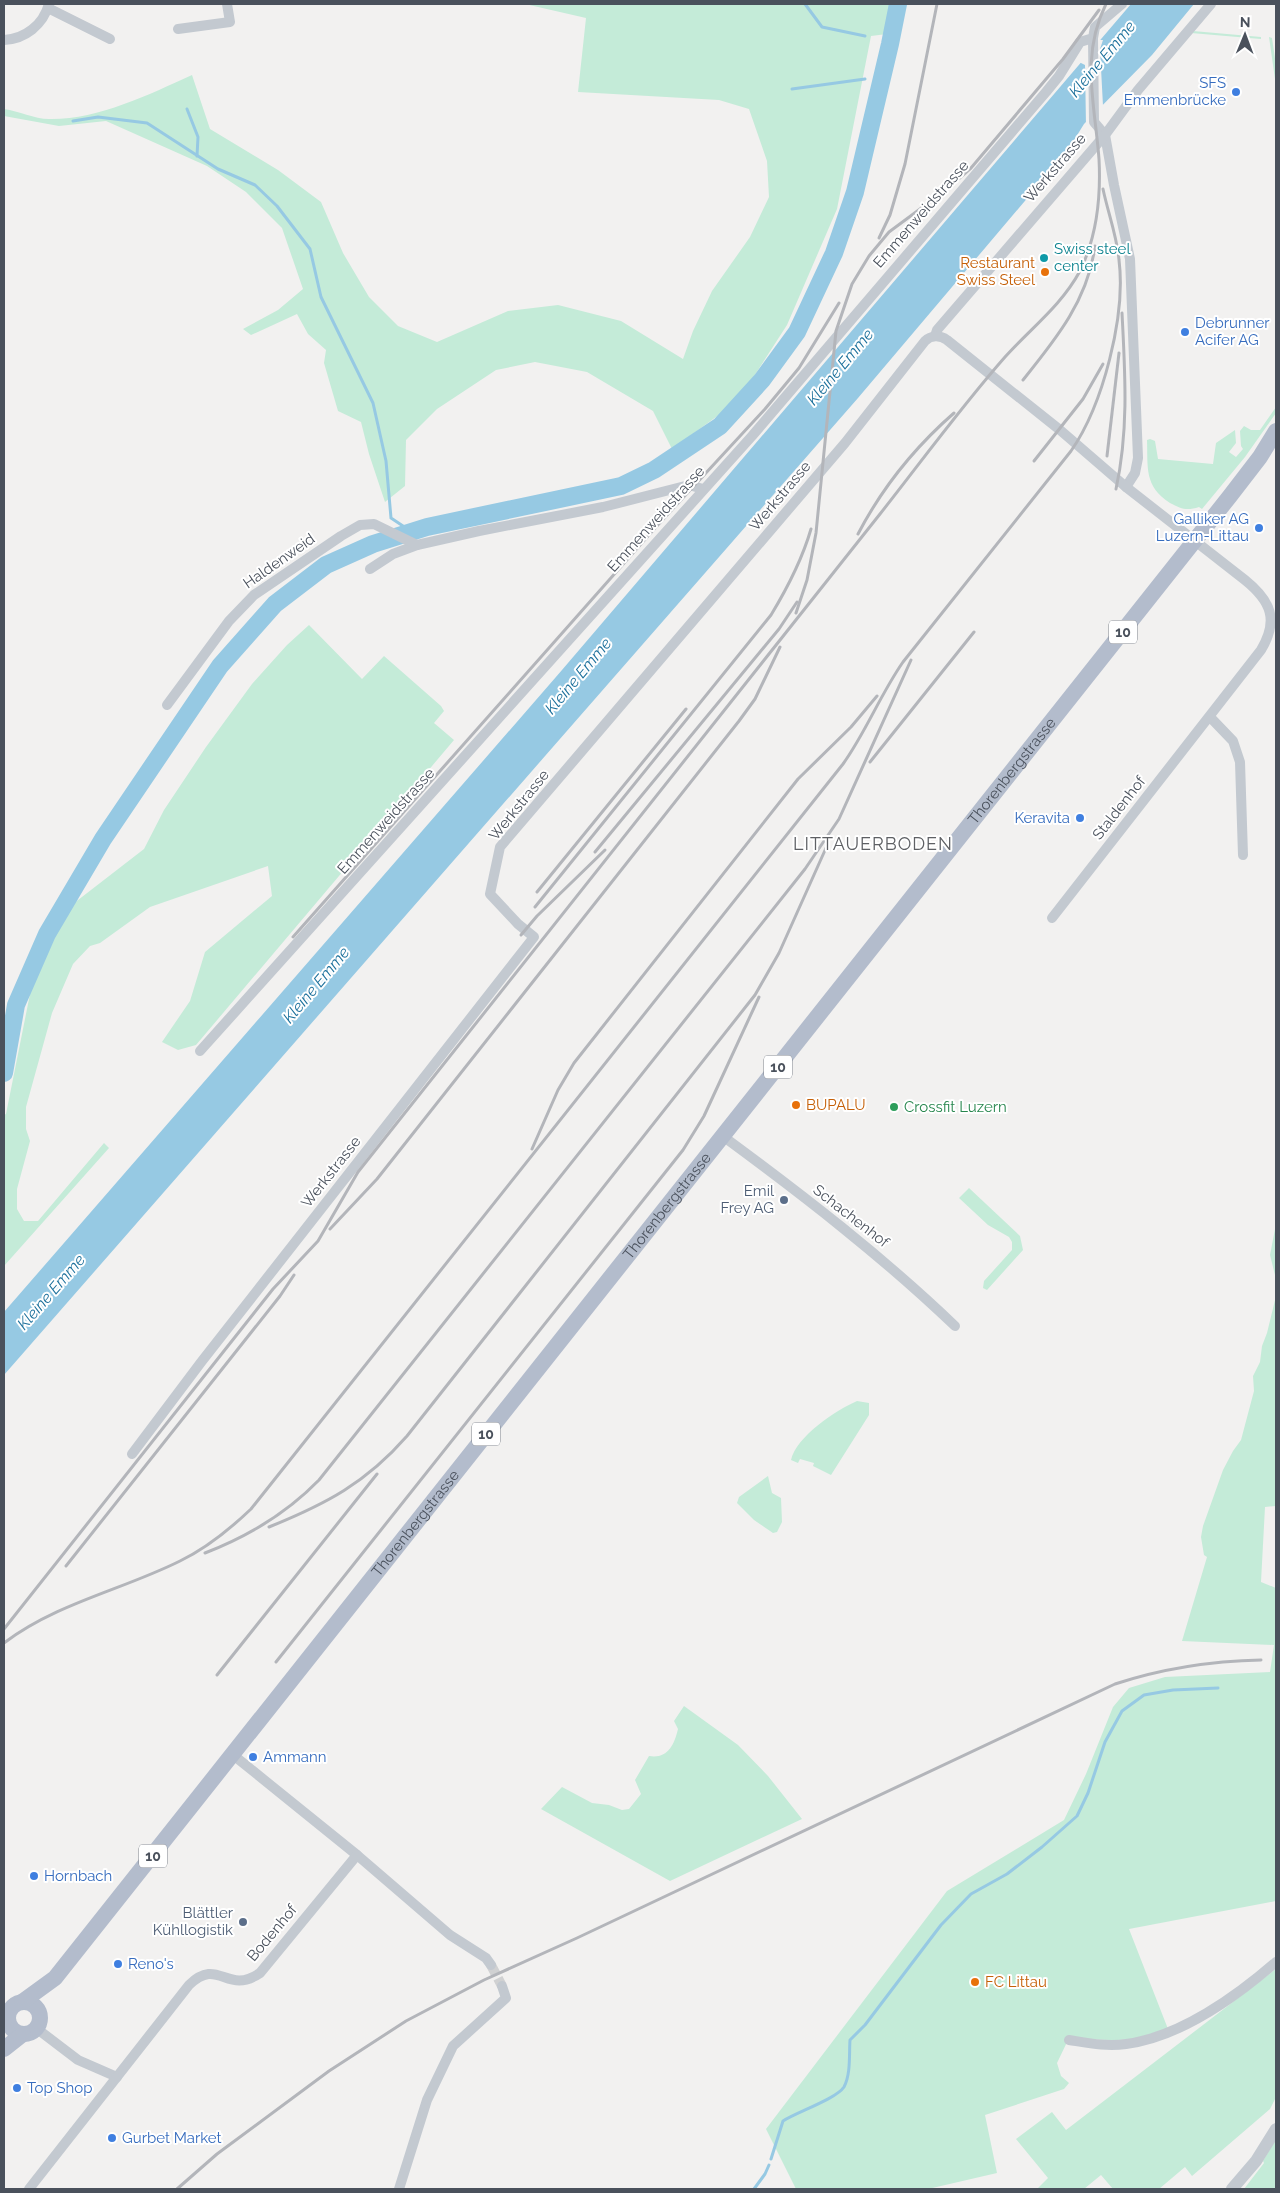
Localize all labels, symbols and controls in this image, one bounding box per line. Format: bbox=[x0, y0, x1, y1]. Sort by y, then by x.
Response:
north arrow bbox=[1220, 10, 1270, 60]
text: N bbox=[1240, 14, 1251, 30]
water label: Kleine Emme bbox=[1065, 17, 1140, 101]
place label: SFS Emmenbrücke bbox=[1124, 74, 1226, 109]
marker: SFS Emmenbrücke bbox=[1230, 86, 1242, 98]
street label: Werkstrasse bbox=[1020, 130, 1090, 206]
street label: Emmenweidstrasse bbox=[869, 157, 973, 271]
place label: Swiss steel center bbox=[1054, 240, 1131, 275]
marker: Swiss steel center bbox=[1038, 252, 1050, 264]
place label: Restaurant Swiss Steel bbox=[957, 254, 1036, 289]
marker: Restaurant Swiss Steel bbox=[1039, 266, 1051, 278]
place label: Debrunner Acifer AG bbox=[1195, 314, 1270, 349]
water label: Kleine Emme bbox=[803, 325, 878, 409]
marker: Debrunner Acifer AG bbox=[1179, 326, 1191, 338]
street label: Werkstrasse bbox=[746, 457, 815, 535]
street label: Emmenweidstrasse bbox=[604, 462, 708, 576]
place label: Galliker AG Luzern-Littau bbox=[1156, 510, 1249, 545]
marker: Galliker AG Luzern-Littau bbox=[1253, 522, 1265, 534]
street label: Haldenweid bbox=[240, 530, 318, 592]
road number: 10 bbox=[1109, 620, 1137, 644]
water label: Kleine Emme bbox=[541, 634, 616, 718]
street label: Thorenbergstrasse bbox=[964, 714, 1060, 828]
street label: Emmenweidstrasse bbox=[334, 764, 438, 878]
street label: Werkstrasse bbox=[485, 766, 553, 844]
street label: Staldenhof bbox=[1089, 772, 1150, 843]
place label: Keravita bbox=[1014, 809, 1070, 827]
marker: Keravita bbox=[1074, 812, 1086, 824]
district label: LITTAUERBODEN bbox=[793, 833, 953, 854]
water label: Kleine Emme bbox=[279, 943, 354, 1027]
road number: 10 bbox=[764, 1056, 792, 1078]
place label: BUPALU bbox=[806, 1096, 866, 1114]
place label: Crossfit Luzern bbox=[904, 1098, 1007, 1116]
marker: BUPALU bbox=[790, 1099, 802, 1111]
marker: Crossfit Luzern bbox=[888, 1101, 900, 1113]
street label: Werkstrasse bbox=[298, 1133, 365, 1211]
street label: Thorenbergstrasse bbox=[619, 1149, 715, 1263]
street label: Schachenhof bbox=[809, 1181, 893, 1252]
place label: Emil Frey AG bbox=[721, 1182, 775, 1217]
marker: Emil Frey AG bbox=[778, 1194, 790, 1206]
water label: Kleine Emme bbox=[13, 1250, 89, 1333]
road number: 10 bbox=[472, 1422, 500, 1446]
street label: Thorenbergstrasse bbox=[368, 1466, 463, 1580]
place label: Ammann bbox=[263, 1748, 326, 1766]
marker: Ammann bbox=[247, 1751, 259, 1763]
road number: 10 bbox=[139, 1844, 167, 1868]
place label: Hornbach bbox=[44, 1867, 112, 1885]
marker: Hornbach bbox=[28, 1870, 40, 1882]
street label: Bodenhof bbox=[243, 1900, 302, 1965]
place label: Blättler Kühllogistik bbox=[153, 1904, 234, 1939]
marker: Blättler Kühllogistik bbox=[237, 1916, 249, 1928]
place label: Reno's bbox=[128, 1955, 174, 1973]
marker: Reno's bbox=[112, 1958, 124, 1970]
place label: FC Littau bbox=[985, 1973, 1047, 1991]
marker: FC Littau bbox=[969, 1976, 981, 1988]
place label: Top Shop bbox=[27, 2079, 93, 2097]
marker: Top Shop bbox=[11, 2082, 23, 2094]
place label: Gurbet Market bbox=[122, 2129, 222, 2147]
marker: Gurbet Market bbox=[106, 2132, 118, 2144]

